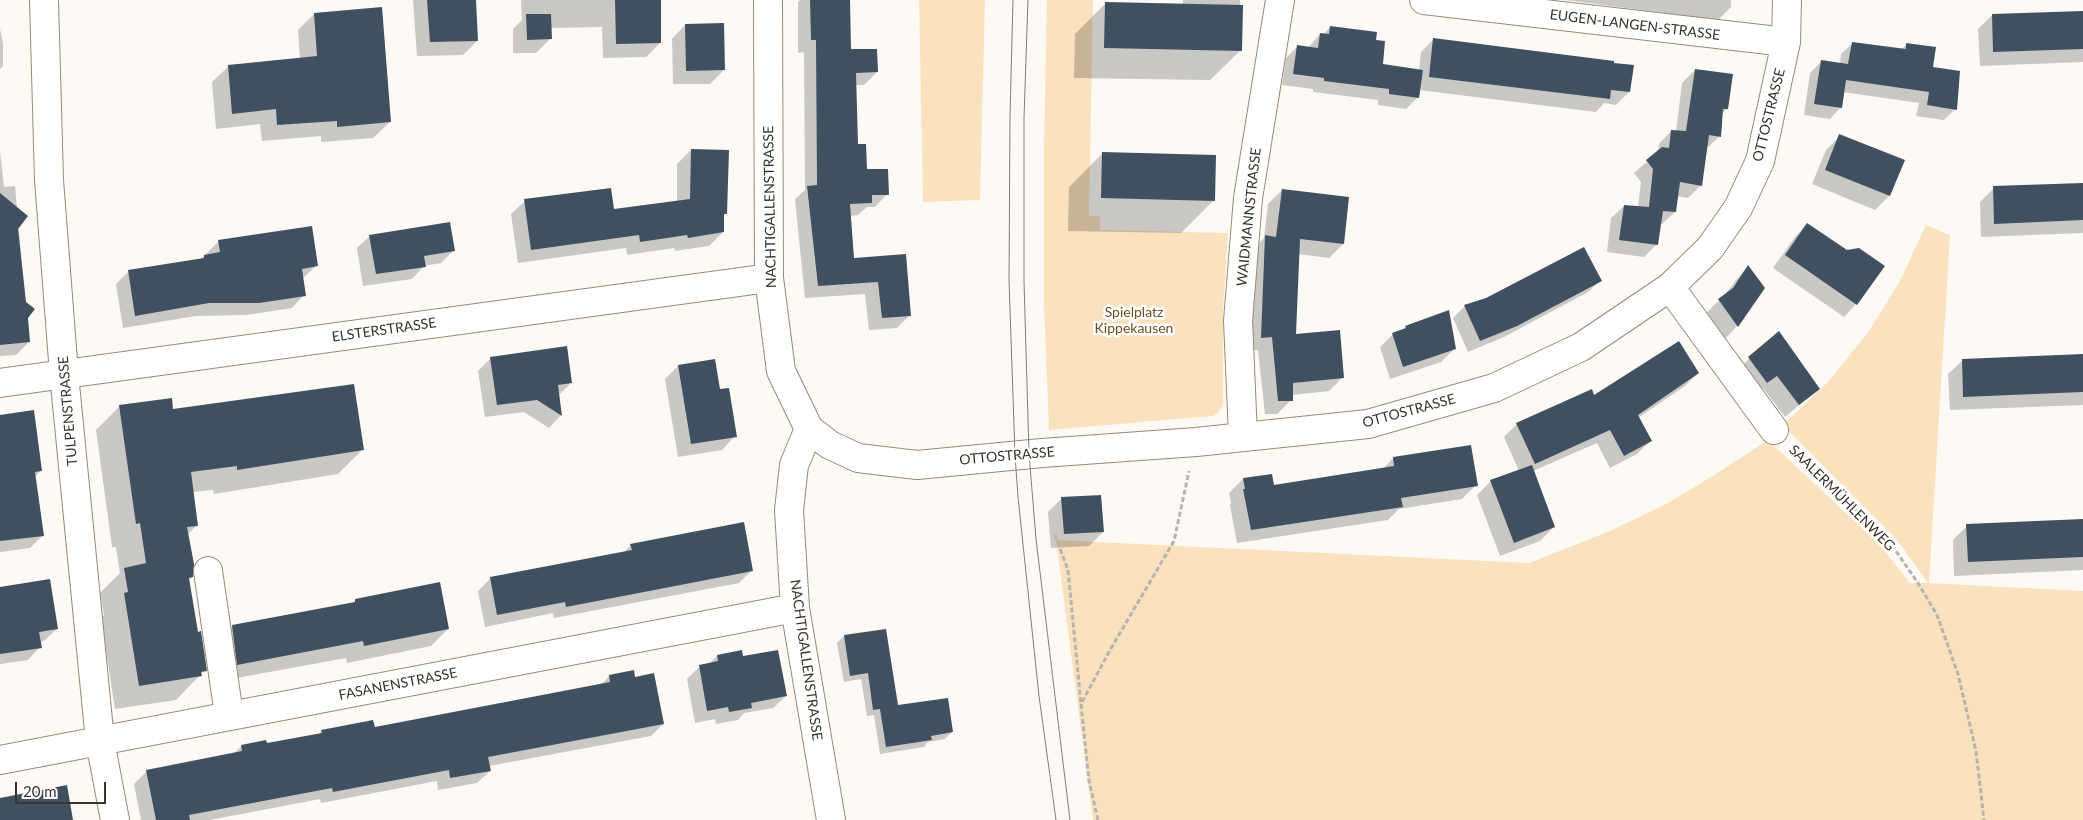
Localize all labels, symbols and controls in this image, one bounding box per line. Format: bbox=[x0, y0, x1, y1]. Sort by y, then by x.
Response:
street label: EUGEN-LANGEN-STRASSE bbox=[1549, 6, 1721, 44]
street label: OTTOSTRASSE bbox=[1749, 67, 1789, 163]
street label: NACHTIGALLENSTRASSE bbox=[760, 126, 780, 288]
street label: WAIDMANNSTRASSE bbox=[1233, 147, 1265, 287]
park label: Spielplatz Kippekausen bbox=[1095, 304, 1173, 336]
street label: ELSTERSTRASSE bbox=[331, 314, 437, 346]
street label: TULPENSTRASSE bbox=[55, 355, 81, 467]
street label: OTTOSTRASSE bbox=[1361, 391, 1457, 431]
street label: SAALERMÜHLENWEG bbox=[1786, 442, 1898, 554]
street label: OTTOSTRASSE bbox=[959, 443, 1055, 469]
street label: NACHTIGALLENSTRASSE bbox=[786, 578, 826, 742]
street label: FASANENSTRASSE bbox=[337, 664, 459, 704]
scale bar bbox=[18, 772, 109, 804]
text: 20 m bbox=[23, 782, 57, 800]

